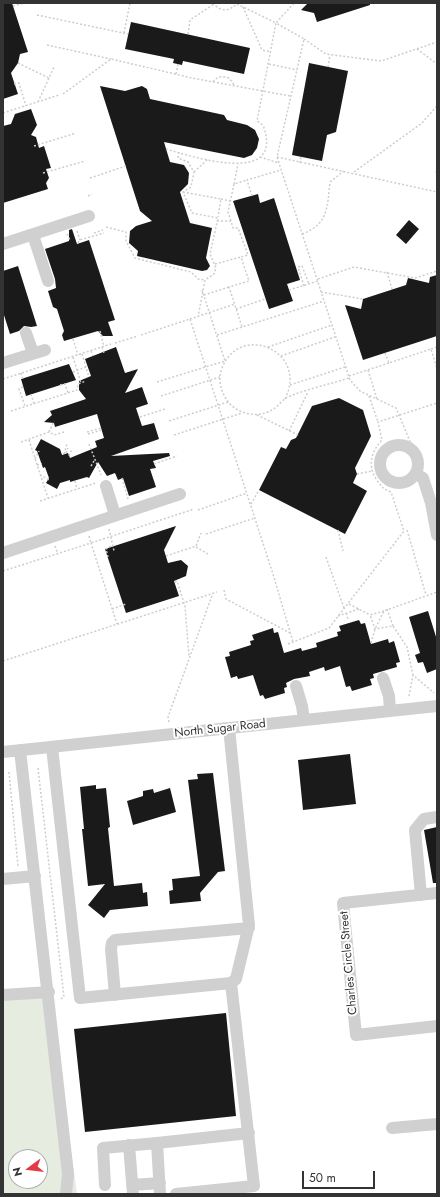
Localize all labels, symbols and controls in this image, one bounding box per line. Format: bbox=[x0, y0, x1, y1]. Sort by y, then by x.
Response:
street label: North Sugar Road bbox=[174, 717, 266, 741]
street label: Charles Circle Street bbox=[337, 911, 361, 1015]
north arrow bbox=[8, 1149, 48, 1189]
scale bar bbox=[304, 1163, 377, 1189]
text: N bbox=[9, 1166, 26, 1178]
text: 50 m bbox=[309, 1169, 336, 1187]

